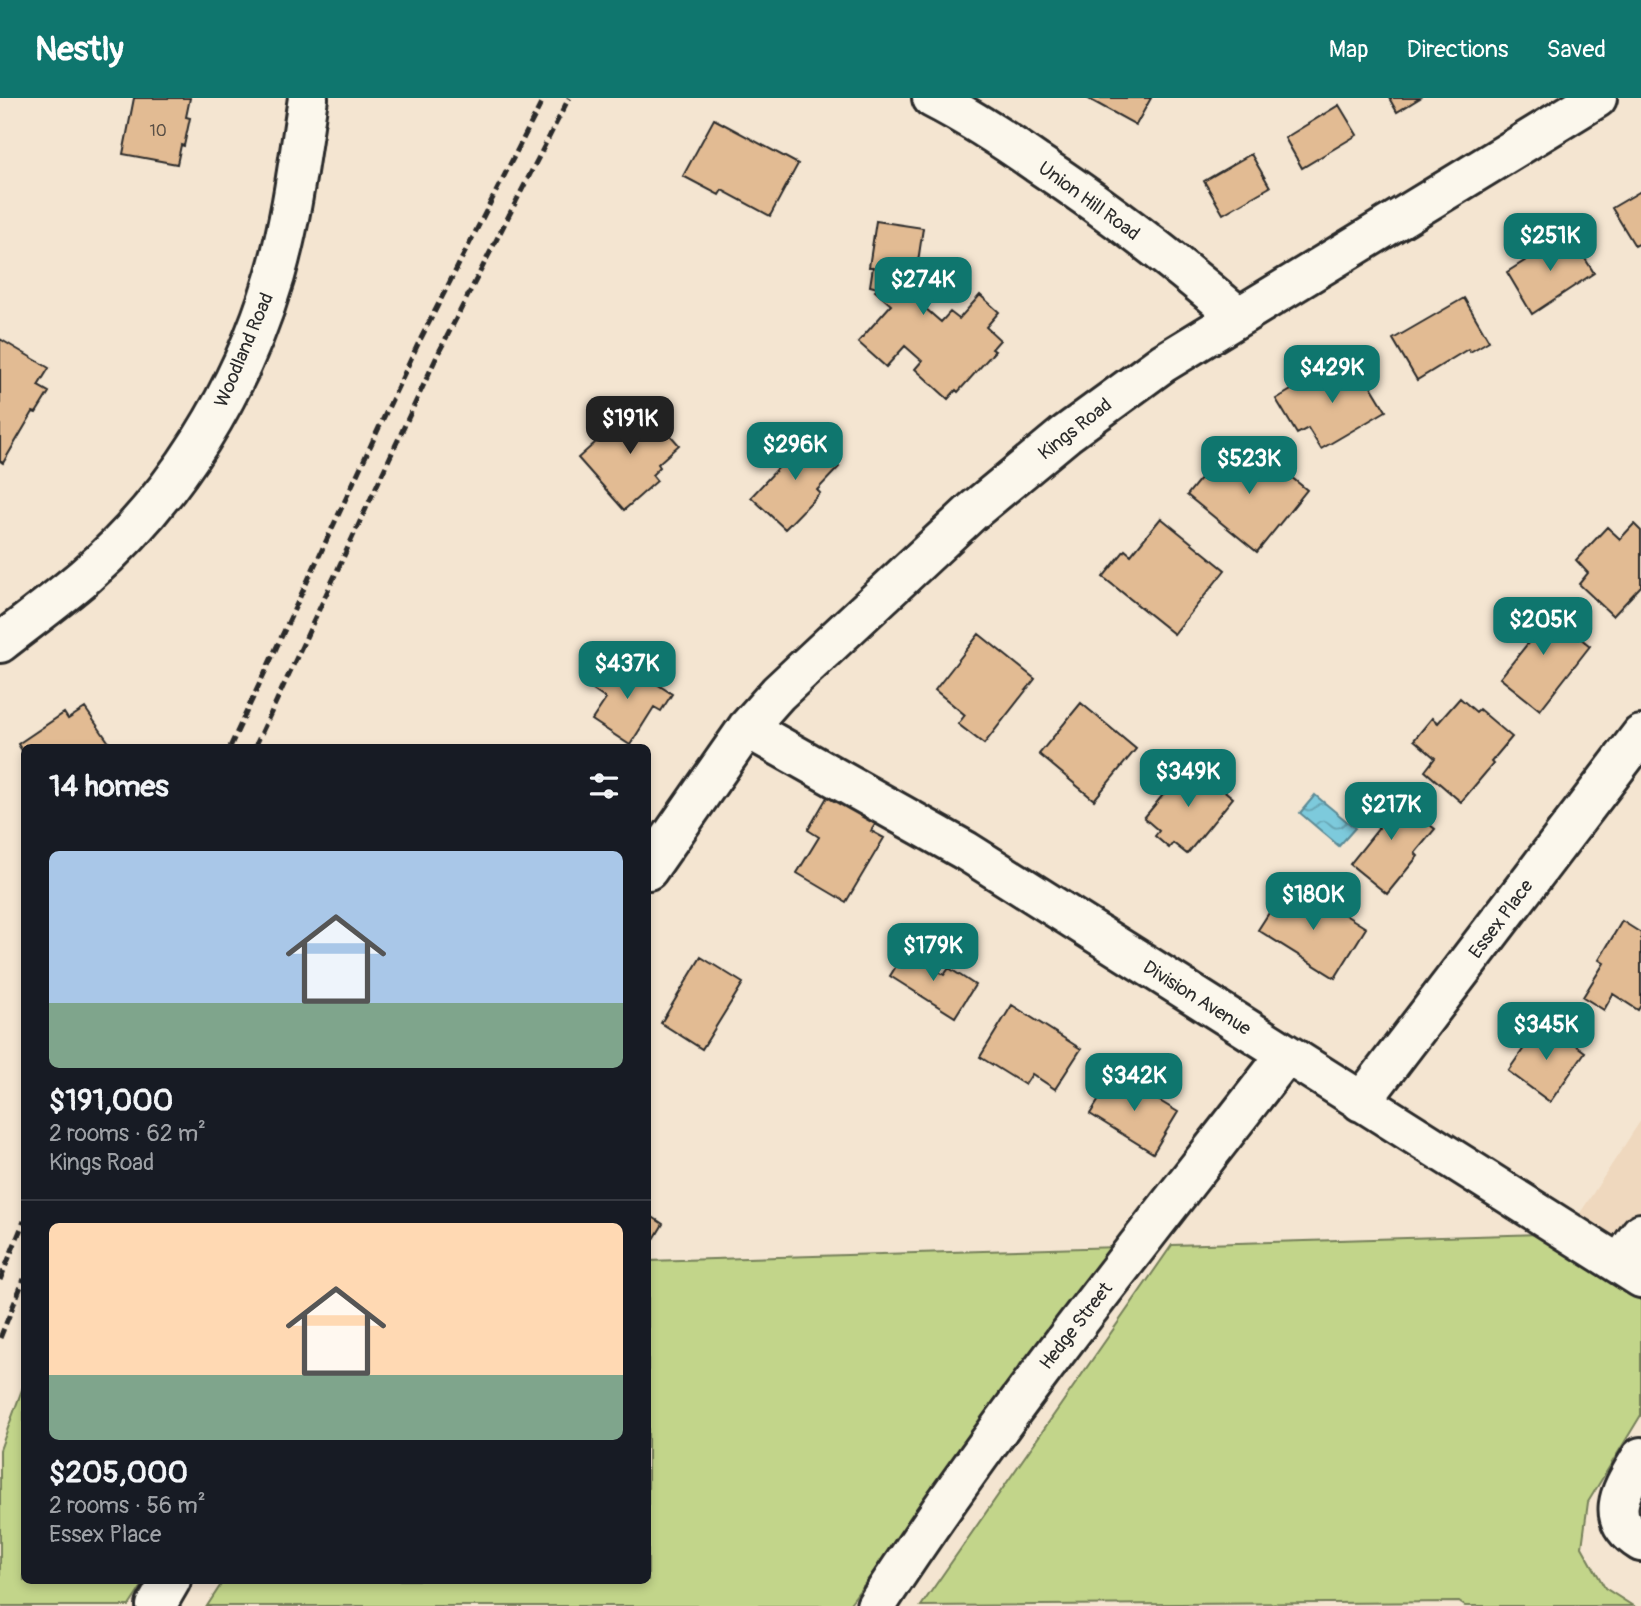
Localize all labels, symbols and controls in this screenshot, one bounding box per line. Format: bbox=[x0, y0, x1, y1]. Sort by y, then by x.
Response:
text: Nestly bbox=[35, 29, 124, 70]
text: Map bbox=[1329, 35, 1369, 64]
text: Directions bbox=[1407, 35, 1508, 64]
text: Saved bbox=[1546, 35, 1606, 64]
house number: 10 bbox=[149, 121, 167, 141]
street label: Union Hill Road bbox=[1034, 156, 1144, 246]
pin: $251K bbox=[1501, 214, 1599, 273]
text: $251K bbox=[1520, 221, 1580, 250]
pin: $274K bbox=[874, 258, 972, 317]
text: $274K bbox=[891, 265, 955, 294]
street label: Woodland Road bbox=[209, 289, 279, 411]
pin: $429K bbox=[1283, 345, 1381, 405]
text: $429K bbox=[1300, 353, 1364, 382]
street label: Kings Road bbox=[1033, 393, 1117, 465]
pin: $191K bbox=[581, 396, 679, 456]
text: $191K bbox=[602, 404, 658, 433]
pin: $296K bbox=[746, 422, 844, 482]
text: $296K bbox=[763, 430, 827, 459]
pin: $523K bbox=[1200, 436, 1298, 496]
text: $523K bbox=[1217, 444, 1281, 473]
pin: $205K bbox=[1494, 598, 1592, 657]
text: $205K bbox=[1509, 605, 1577, 634]
pin: $437K bbox=[578, 642, 676, 701]
text: $437K bbox=[595, 649, 659, 678]
pin: $349K bbox=[1139, 750, 1237, 809]
text: $349K bbox=[1156, 757, 1220, 786]
icon: filters bbox=[585, 767, 623, 805]
text: 14 homes bbox=[49, 768, 169, 805]
pin: $217K bbox=[1342, 782, 1440, 842]
text: $217K bbox=[1361, 790, 1421, 819]
pin: $180K bbox=[1264, 872, 1362, 932]
street label: Essex Place bbox=[1464, 874, 1539, 963]
text: $180K bbox=[1282, 880, 1344, 909]
icon: home bbox=[273, 896, 399, 1022]
pin: $179K bbox=[884, 924, 982, 983]
text: $179K bbox=[903, 931, 963, 960]
street label: Division Avenue bbox=[1138, 955, 1256, 1041]
pin: $345K bbox=[1497, 1002, 1595, 1062]
text: $345K bbox=[1514, 1010, 1578, 1039]
pin: $342K bbox=[1085, 1054, 1183, 1113]
text: $342K bbox=[1101, 1061, 1167, 1090]
text: $191,000 bbox=[49, 1082, 173, 1119]
text: 2 rooms · 62 m² bbox=[49, 1119, 206, 1148]
text: Kings Road bbox=[49, 1148, 154, 1177]
icon: home bbox=[273, 1268, 399, 1394]
street label: Hedge Street bbox=[1034, 1277, 1118, 1375]
text: $205,000 bbox=[49, 1454, 188, 1491]
text: 2 rooms · 56 m² bbox=[49, 1491, 206, 1520]
text: Essex Place bbox=[49, 1520, 161, 1549]

